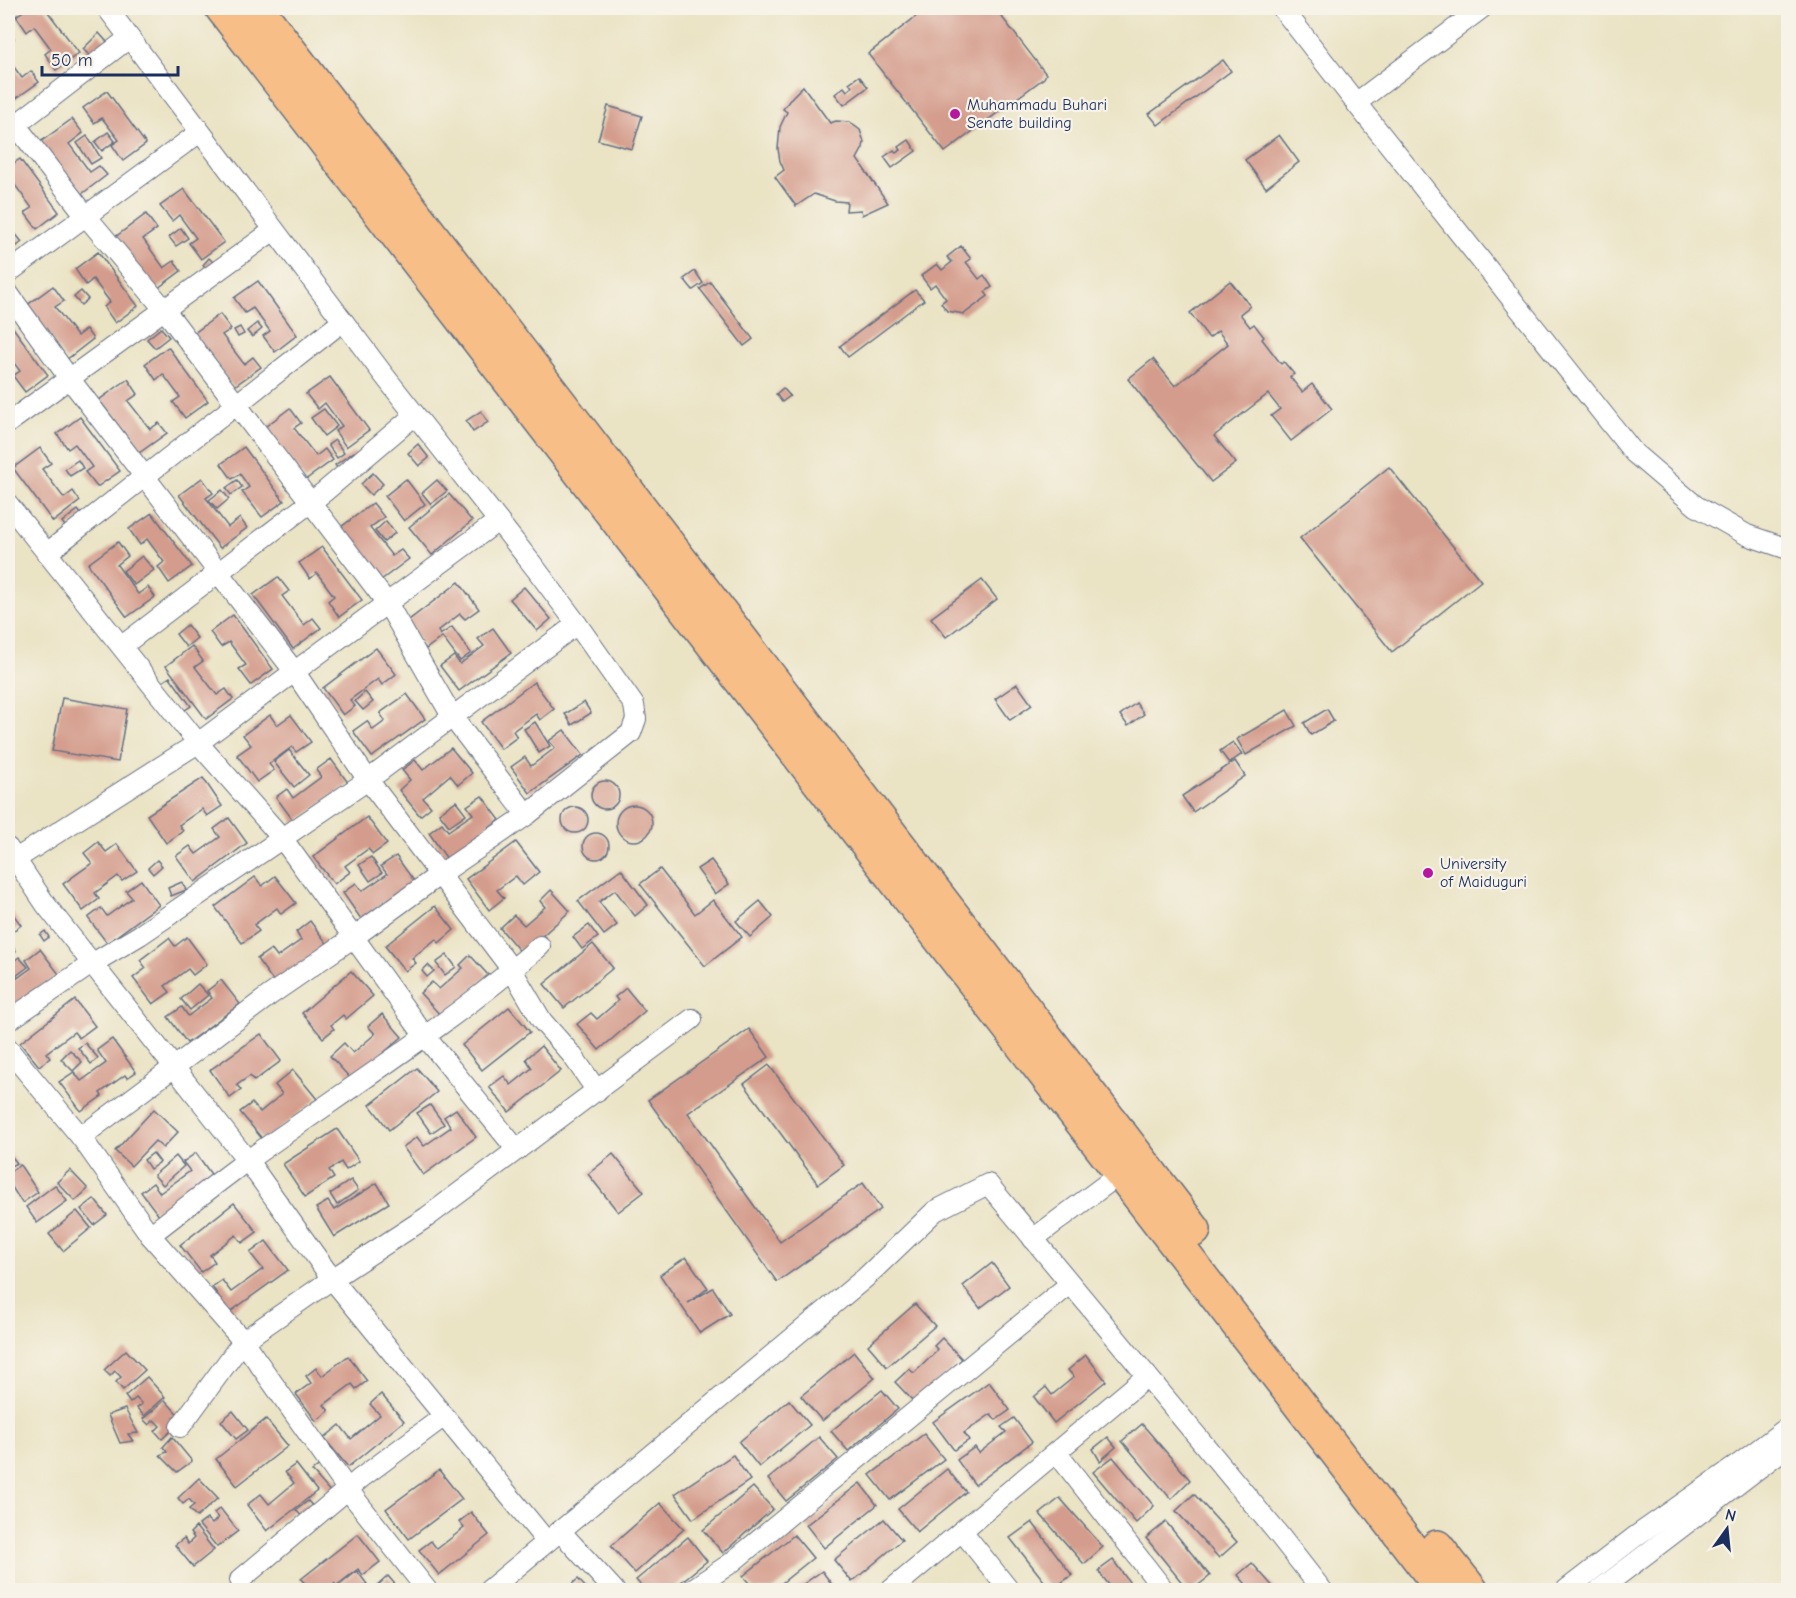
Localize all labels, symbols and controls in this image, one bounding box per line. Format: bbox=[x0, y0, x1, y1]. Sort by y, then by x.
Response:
scale bar bbox=[42, 39, 178, 77]
text: 50 m bbox=[51, 50, 93, 71]
place label: Muhammadu Buhari Senate building bbox=[967, 96, 1107, 132]
marker: Muhammadu Buhari Senate building bbox=[948, 107, 962, 121]
place label: University of Maiduguri bbox=[1440, 855, 1527, 891]
marker: University of Maiduguri bbox=[1421, 866, 1435, 880]
north arrow bbox=[1697, 1499, 1757, 1559]
text: N bbox=[1723, 1505, 1738, 1526]

